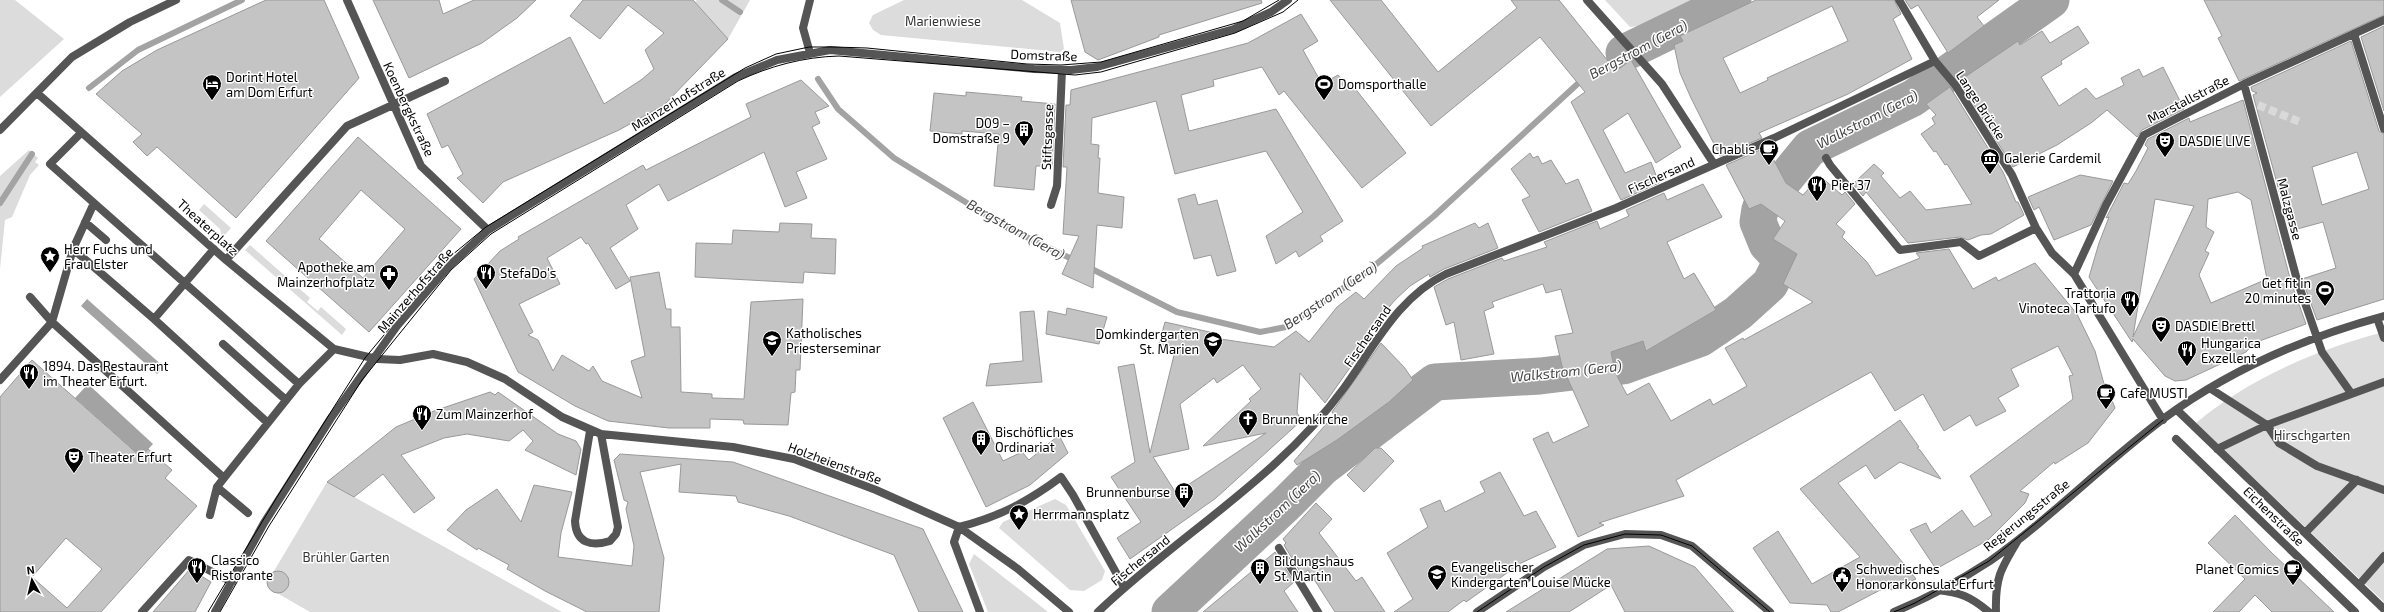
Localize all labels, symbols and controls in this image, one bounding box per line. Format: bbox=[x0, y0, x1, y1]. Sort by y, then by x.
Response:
park label: Marienwiese bbox=[905, 13, 981, 29]
water label: Bergstrom (Gera) bbox=[1586, 16, 1690, 82]
street label: Domstraße bbox=[1010, 46, 1078, 64]
street label: Koenbergkstraße bbox=[380, 59, 438, 159]
street label: Mainzerhofstraße bbox=[628, 64, 728, 134]
street label: Lange Brücke bbox=[1953, 68, 2009, 142]
place label: Dorint Hotel am Dom Erfurt bbox=[226, 69, 313, 100]
street label: Marstallstraße bbox=[2144, 71, 2232, 127]
hotel icon: Dorint Hotel am Dom Erfurt bbox=[201, 73, 223, 101]
sports icon: Domsporthalle bbox=[1313, 73, 1335, 101]
place label: Domsporthalle bbox=[1338, 76, 1427, 92]
water label: Walkstrom (Gera) bbox=[1813, 86, 1921, 152]
street label: Stiftsgasse bbox=[1038, 104, 1056, 170]
place label: D09 – Domstraße 9 bbox=[933, 115, 1010, 146]
building icon: D09 – Domstraße 9 bbox=[1013, 119, 1035, 147]
theatre icon: DASDIE LIVE bbox=[2154, 130, 2176, 158]
place label: DASDIE LIVE bbox=[2179, 133, 2250, 149]
cafe icon: Chablis bbox=[1758, 138, 1780, 166]
place label: Chablis bbox=[1712, 141, 1755, 157]
museum icon: Galerie Cardemil bbox=[1979, 147, 2001, 175]
place label: Galerie Cardemil bbox=[2004, 150, 2101, 166]
street label: Fischersand bbox=[1625, 153, 1697, 197]
restaurant icon: Pier 37 bbox=[1806, 174, 1828, 202]
street label: Malzgasse bbox=[2274, 176, 2306, 242]
place label: Pier 37 bbox=[1831, 177, 1871, 193]
street label: Theaterplatz bbox=[174, 195, 242, 259]
water label: Bergstrom (Gera) bbox=[964, 195, 1068, 263]
place label: Herr Fuchs und Frau Elster bbox=[64, 241, 153, 272]
street label: Mainzerhofstraße bbox=[374, 244, 456, 336]
place icon: Herr Fuchs und Frau Elster bbox=[39, 245, 61, 273]
water label: Bergstrom (Gera) bbox=[1280, 257, 1380, 333]
place label: Apotheke am Mainzerhofplatz bbox=[277, 259, 375, 290]
restaurant icon: StefaDo's bbox=[475, 262, 497, 290]
pharmacy icon: Apotheke am Mainzerhofplatz bbox=[378, 263, 400, 291]
place label: StefaDo's bbox=[500, 265, 556, 281]
place label: Get fit in 20 minutes bbox=[2245, 275, 2311, 306]
sports icon: Get fit in 20 minutes bbox=[2314, 279, 2336, 307]
place label: Trattoria Vinoteca Tartufo bbox=[2019, 285, 2116, 316]
restaurant icon: Trattoria Vinoteca Tartufo bbox=[2119, 289, 2141, 317]
street label: Fischersand bbox=[1340, 302, 1394, 370]
theatre icon: DASDIE Brettl bbox=[2150, 315, 2172, 343]
place label: DASDIE Brettl bbox=[2175, 318, 2255, 334]
place label: Katholisches Priesterseminar bbox=[786, 325, 881, 356]
place label: Domkindergarten St. Marien bbox=[1096, 326, 1199, 357]
school or university icon: Katholisches Priesterseminar bbox=[761, 329, 783, 357]
school or university icon: Domkindergarten St. Marien bbox=[1202, 330, 1224, 358]
place label: Hungarica Exzellent bbox=[2201, 335, 2261, 366]
restaurant icon: Hungarica Exzellent bbox=[2176, 339, 2198, 367]
water label: Walkstrom (Gera) bbox=[1510, 357, 1622, 385]
place label: 1894. Das Restaurant im Theater Erfurt. bbox=[43, 358, 169, 389]
restaurant icon: 1894. Das Restaurant im Theater Erfurt. bbox=[18, 362, 40, 390]
cafe icon: Cafe MUSTI bbox=[2095, 382, 2117, 410]
place label: Cafe MUSTI bbox=[2120, 385, 2188, 401]
restaurant icon: Zum Mainzerhof bbox=[411, 403, 433, 431]
place label: Zum Mainzerhof bbox=[436, 406, 534, 422]
church icon: Brunnenkirche bbox=[1237, 408, 1259, 436]
place label: Brunnenkirche bbox=[1262, 411, 1348, 427]
place label: Bischöfliches Ordinariat bbox=[995, 424, 1074, 455]
park label: Hirschgarten bbox=[2274, 427, 2350, 443]
building icon: Bischöfliches Ordinariat bbox=[970, 428, 992, 456]
street label: Holzheienstraße bbox=[786, 439, 884, 487]
theatre icon: Theater Erfurt bbox=[63, 446, 85, 474]
place label: Theater Erfurt bbox=[88, 449, 172, 465]
water label: Walkstrom (Gera) bbox=[1230, 467, 1324, 555]
street label: Regierungsstraße bbox=[1980, 475, 2072, 555]
building icon: Brunnenburse bbox=[1173, 481, 1195, 509]
street label: Eichenstraße bbox=[2240, 483, 2308, 549]
place label: Brunnenburse bbox=[1086, 484, 1170, 500]
place icon: Herrmannsplatz bbox=[1008, 503, 1030, 531]
place label: Herrmannsplatz bbox=[1033, 506, 1129, 522]
street label: Fischersand bbox=[1107, 531, 1173, 589]
park label: Brühler Garten bbox=[303, 549, 389, 565]
place label: Classico Ristorante bbox=[211, 552, 273, 583]
place label: Bildungshaus St. Martin bbox=[1274, 553, 1354, 584]
restaurant icon: Classico Ristorante bbox=[186, 556, 208, 584]
building icon: Bildungshaus St. Martin bbox=[1249, 557, 1271, 585]
cafe icon: Planet Comics bbox=[2282, 558, 2304, 586]
place label: Evangelischer Kindergarten Louise Mücke bbox=[1451, 559, 1611, 590]
north arrow bbox=[12, 560, 52, 600]
place label: Schwedisches Honorarkonsulat Erfurt bbox=[1856, 561, 1994, 592]
place label: Planet Comics bbox=[2196, 561, 2279, 577]
text: N bbox=[26, 563, 35, 577]
school or university icon: Evangelischer Kindergarten Louise Mücke bbox=[1426, 563, 1448, 591]
public building icon: Schwedisches Honorarkonsulat Erfurt bbox=[1831, 565, 1853, 593]

